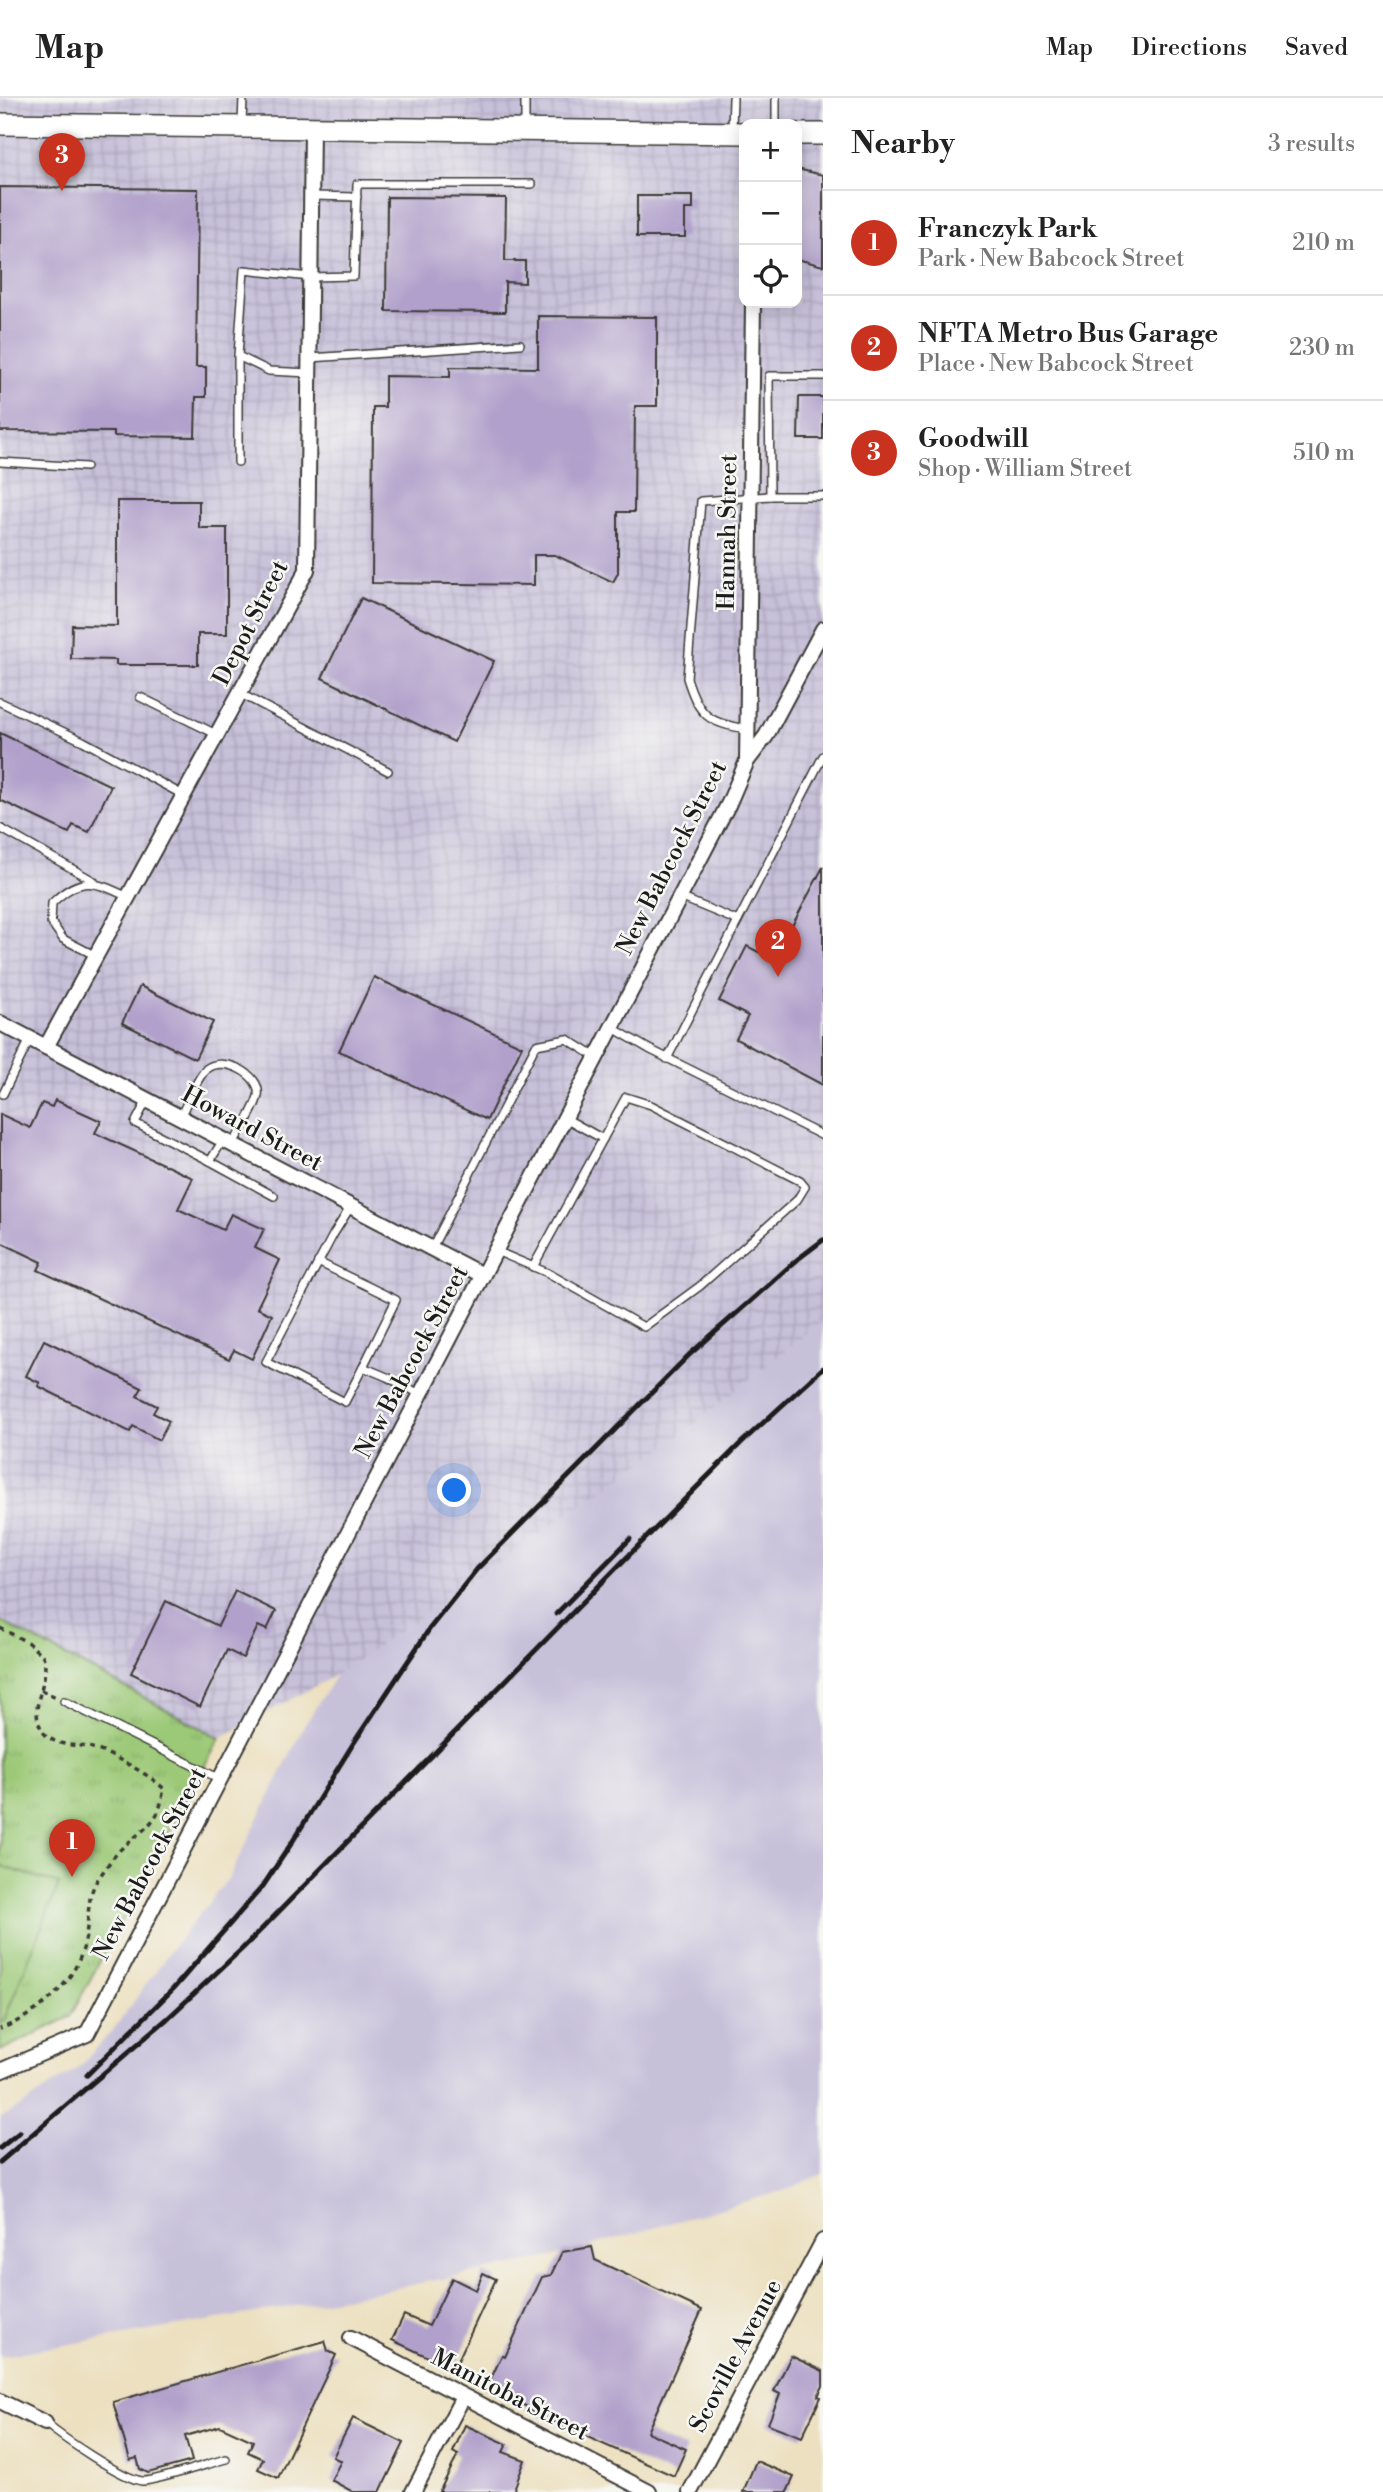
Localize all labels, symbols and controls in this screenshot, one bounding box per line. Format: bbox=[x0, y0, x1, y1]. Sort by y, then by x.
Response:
text: Map bbox=[35, 28, 104, 69]
text: Map bbox=[1046, 33, 1093, 63]
text: Directions bbox=[1131, 33, 1247, 63]
text: Saved bbox=[1285, 33, 1348, 63]
map controls bbox=[739, 119, 802, 308]
button: + bbox=[739, 119, 802, 182]
text: Nearby bbox=[851, 125, 955, 163]
text: 3 results bbox=[1268, 130, 1355, 158]
pin: 3 bbox=[39, 133, 85, 191]
button: − bbox=[739, 182, 802, 245]
text: Franczyk Park bbox=[918, 213, 1097, 245]
text: 1 bbox=[868, 229, 880, 257]
text: 210 m bbox=[1292, 229, 1355, 257]
button: locate bbox=[739, 245, 802, 308]
text: Park · New Babcock Street bbox=[918, 245, 1184, 273]
text: NFTA Metro Bus Garage bbox=[918, 318, 1218, 350]
text: 2 bbox=[867, 334, 881, 362]
text: 230 m bbox=[1289, 334, 1355, 362]
text: Place · New Babcock Street bbox=[918, 350, 1194, 378]
text: Goodwill bbox=[918, 423, 1029, 455]
text: 3 bbox=[867, 439, 881, 467]
text: 510 m bbox=[1293, 439, 1355, 467]
street label: Hannah Street bbox=[712, 453, 744, 611]
text: Shop · William Street bbox=[918, 455, 1132, 483]
street label: Depot Street bbox=[207, 555, 296, 691]
street label: New Babcock Street bbox=[610, 755, 734, 960]
pin: 2 bbox=[755, 919, 801, 977]
street label: Howard Street bbox=[176, 1079, 328, 1179]
street label: New Babcock Street bbox=[348, 1260, 476, 1464]
your location bbox=[437, 1473, 471, 1507]
street label: New Babcock Street bbox=[86, 1762, 214, 1966]
pin: 1 bbox=[49, 1819, 95, 1877]
street label: Scoville Avenue bbox=[683, 2274, 789, 2438]
street label: Manitoba Street bbox=[426, 2342, 594, 2448]

